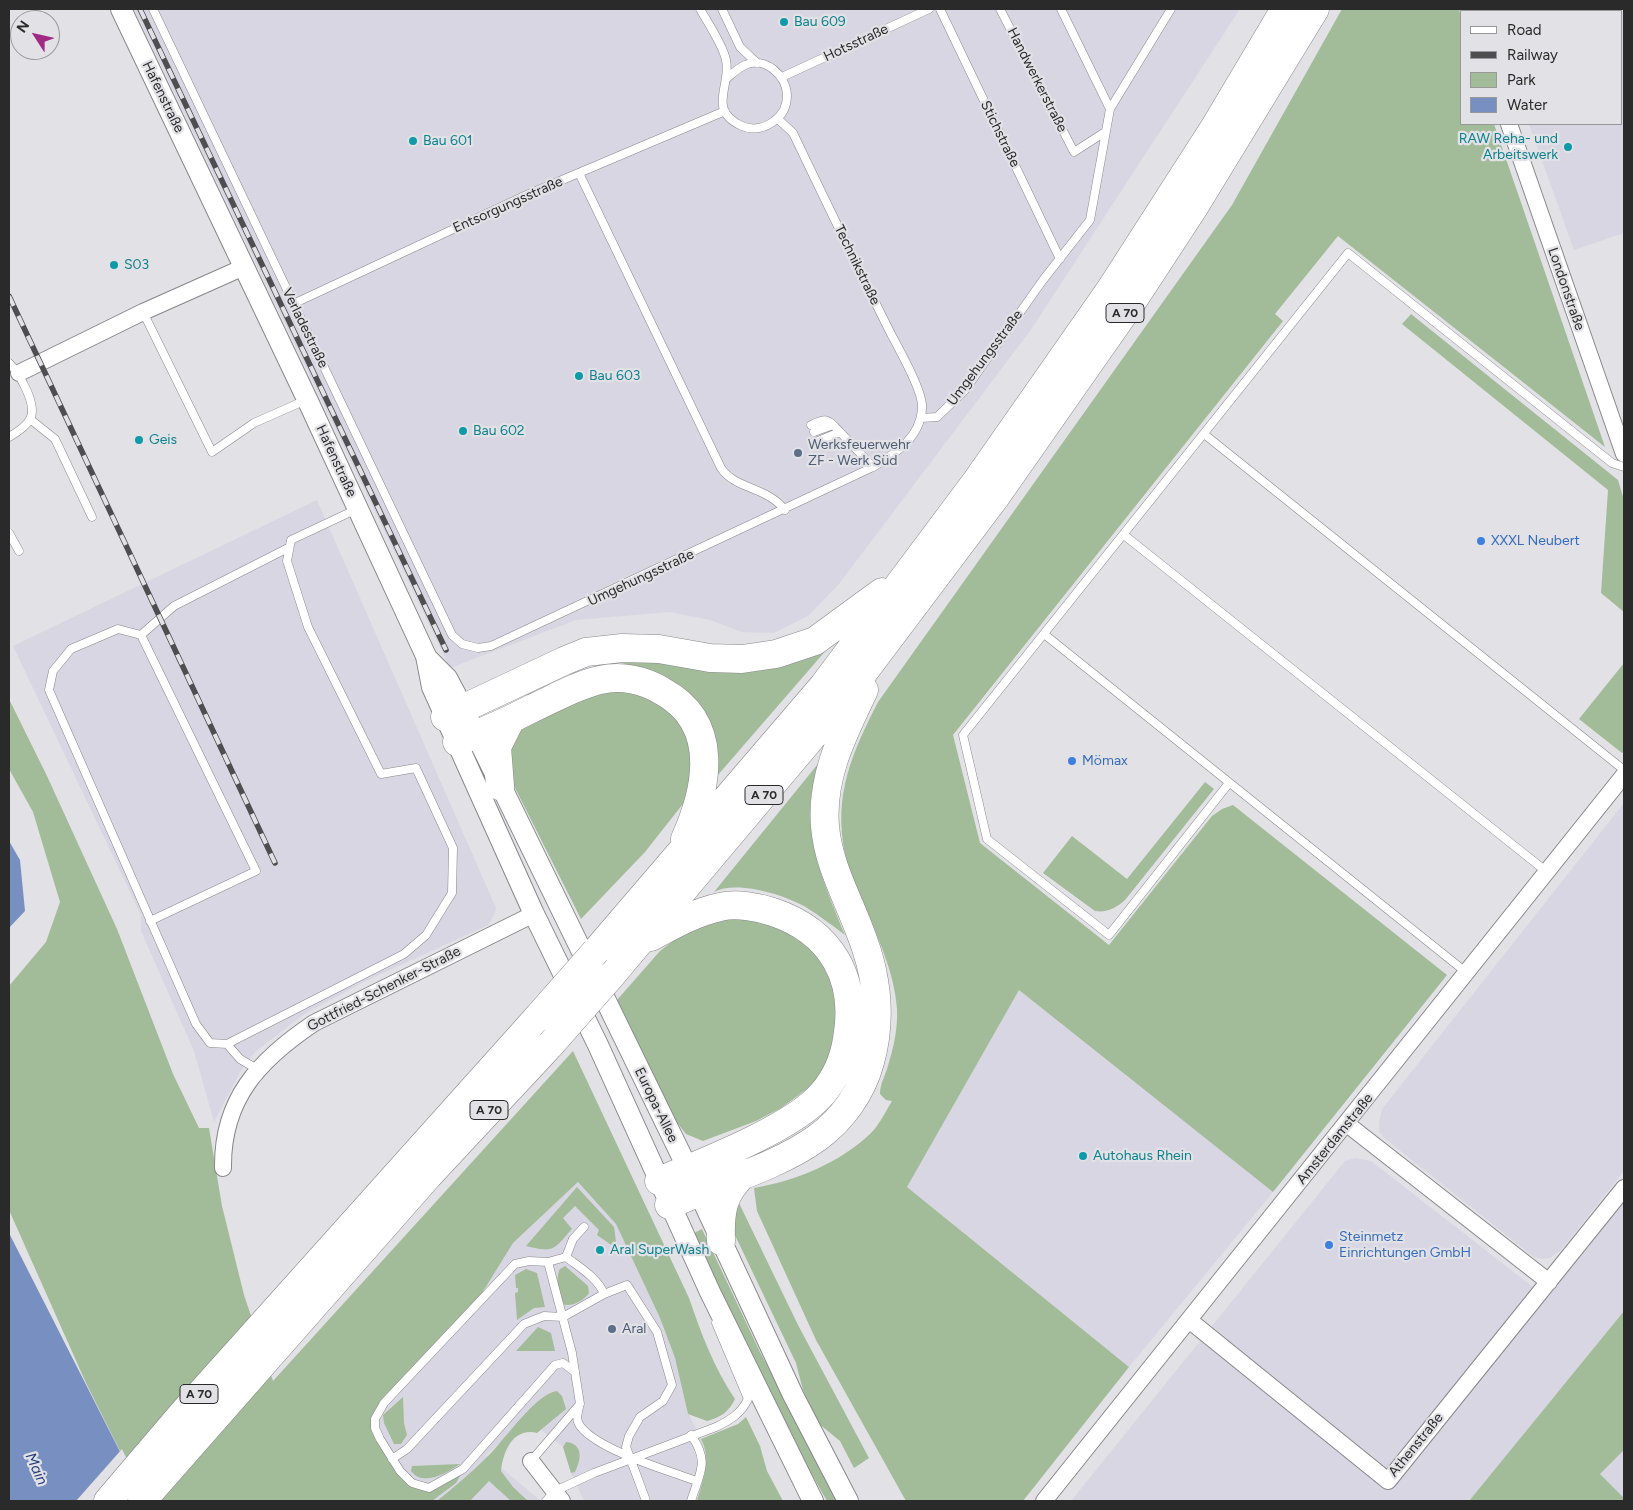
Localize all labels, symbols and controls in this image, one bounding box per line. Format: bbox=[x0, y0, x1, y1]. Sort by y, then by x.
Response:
north arrow bbox=[10, 10, 60, 60]
legend bbox=[1460, 10, 1623, 125]
place label: Bau 609 bbox=[794, 14, 846, 30]
marker: Bau 609 bbox=[778, 16, 790, 28]
text: N bbox=[13, 17, 33, 36]
street label: Hotsstraße bbox=[821, 21, 891, 65]
text: Road bbox=[1507, 21, 1542, 39]
street label: Handwerkerstraße bbox=[1003, 25, 1071, 135]
text: Railway bbox=[1507, 46, 1558, 64]
street label: Hafenstraße bbox=[138, 59, 188, 135]
text: Park bbox=[1507, 71, 1536, 89]
text: Water bbox=[1507, 96, 1547, 114]
street label: Stichstraße bbox=[977, 98, 1023, 170]
place label: RAW Reha- und Arbeitswerk bbox=[1459, 131, 1558, 164]
place label: Bau 601 bbox=[423, 133, 473, 149]
marker: Bau 601 bbox=[407, 135, 419, 147]
marker: RAW Reha- und Arbeitswerk bbox=[1562, 141, 1574, 153]
street label: Entsorgungsstraße bbox=[450, 173, 566, 237]
street label: Technikstraße bbox=[830, 222, 884, 308]
street label: Londonstraße bbox=[1544, 245, 1588, 333]
place label: S03 bbox=[124, 257, 149, 273]
marker: S03 bbox=[108, 259, 120, 271]
street label: Verladestraße bbox=[278, 285, 332, 371]
road number: A 70 bbox=[1106, 304, 1144, 322]
street label: Umgehungsstraße bbox=[944, 307, 1026, 409]
place label: Bau 603 bbox=[589, 368, 640, 384]
marker: Bau 603 bbox=[573, 370, 585, 382]
street label: Hafenstraße bbox=[312, 422, 360, 500]
place label: Bau 602 bbox=[473, 423, 525, 439]
marker: Bau 602 bbox=[457, 425, 469, 437]
place label: Geis bbox=[149, 432, 177, 448]
marker: Geis bbox=[133, 434, 145, 446]
place label: Werksfeuerwehr ZF - Werk Süd bbox=[808, 437, 911, 470]
marker: Werksfeuerwehr ZF - Werk Süd bbox=[792, 447, 804, 459]
place label: XXXL Neubert bbox=[1491, 533, 1580, 549]
marker: XXXL Neubert bbox=[1475, 535, 1487, 547]
street label: Umgehungsstraße bbox=[585, 546, 697, 610]
place label: Mömax bbox=[1082, 753, 1128, 769]
marker: Mömax bbox=[1066, 755, 1078, 767]
road number: A 70 bbox=[745, 786, 783, 804]
street label: Gottfried-Schenker-Straße bbox=[305, 943, 463, 1035]
street label: Europa-Allee bbox=[631, 1065, 681, 1145]
street label: Amsterdamstraße bbox=[1293, 1090, 1377, 1188]
road number: A 70 bbox=[470, 1100, 508, 1120]
place label: Autohaus Rhein bbox=[1093, 1148, 1192, 1164]
marker: Autohaus Rhein bbox=[1077, 1150, 1089, 1162]
place label: Steinmetz Einrichtungen GmbH bbox=[1339, 1229, 1471, 1262]
marker: Steinmetz Einrichtungen GmbH bbox=[1323, 1239, 1335, 1251]
place label: Aral SuperWash bbox=[610, 1242, 709, 1258]
marker: Aral SuperWash bbox=[594, 1244, 606, 1256]
place label: Aral bbox=[622, 1321, 646, 1337]
marker: Aral bbox=[606, 1323, 618, 1335]
road number: A 70 bbox=[180, 1385, 218, 1404]
street label: Athenstraße bbox=[1385, 1410, 1447, 1480]
water label: Main bbox=[21, 1450, 51, 1488]

